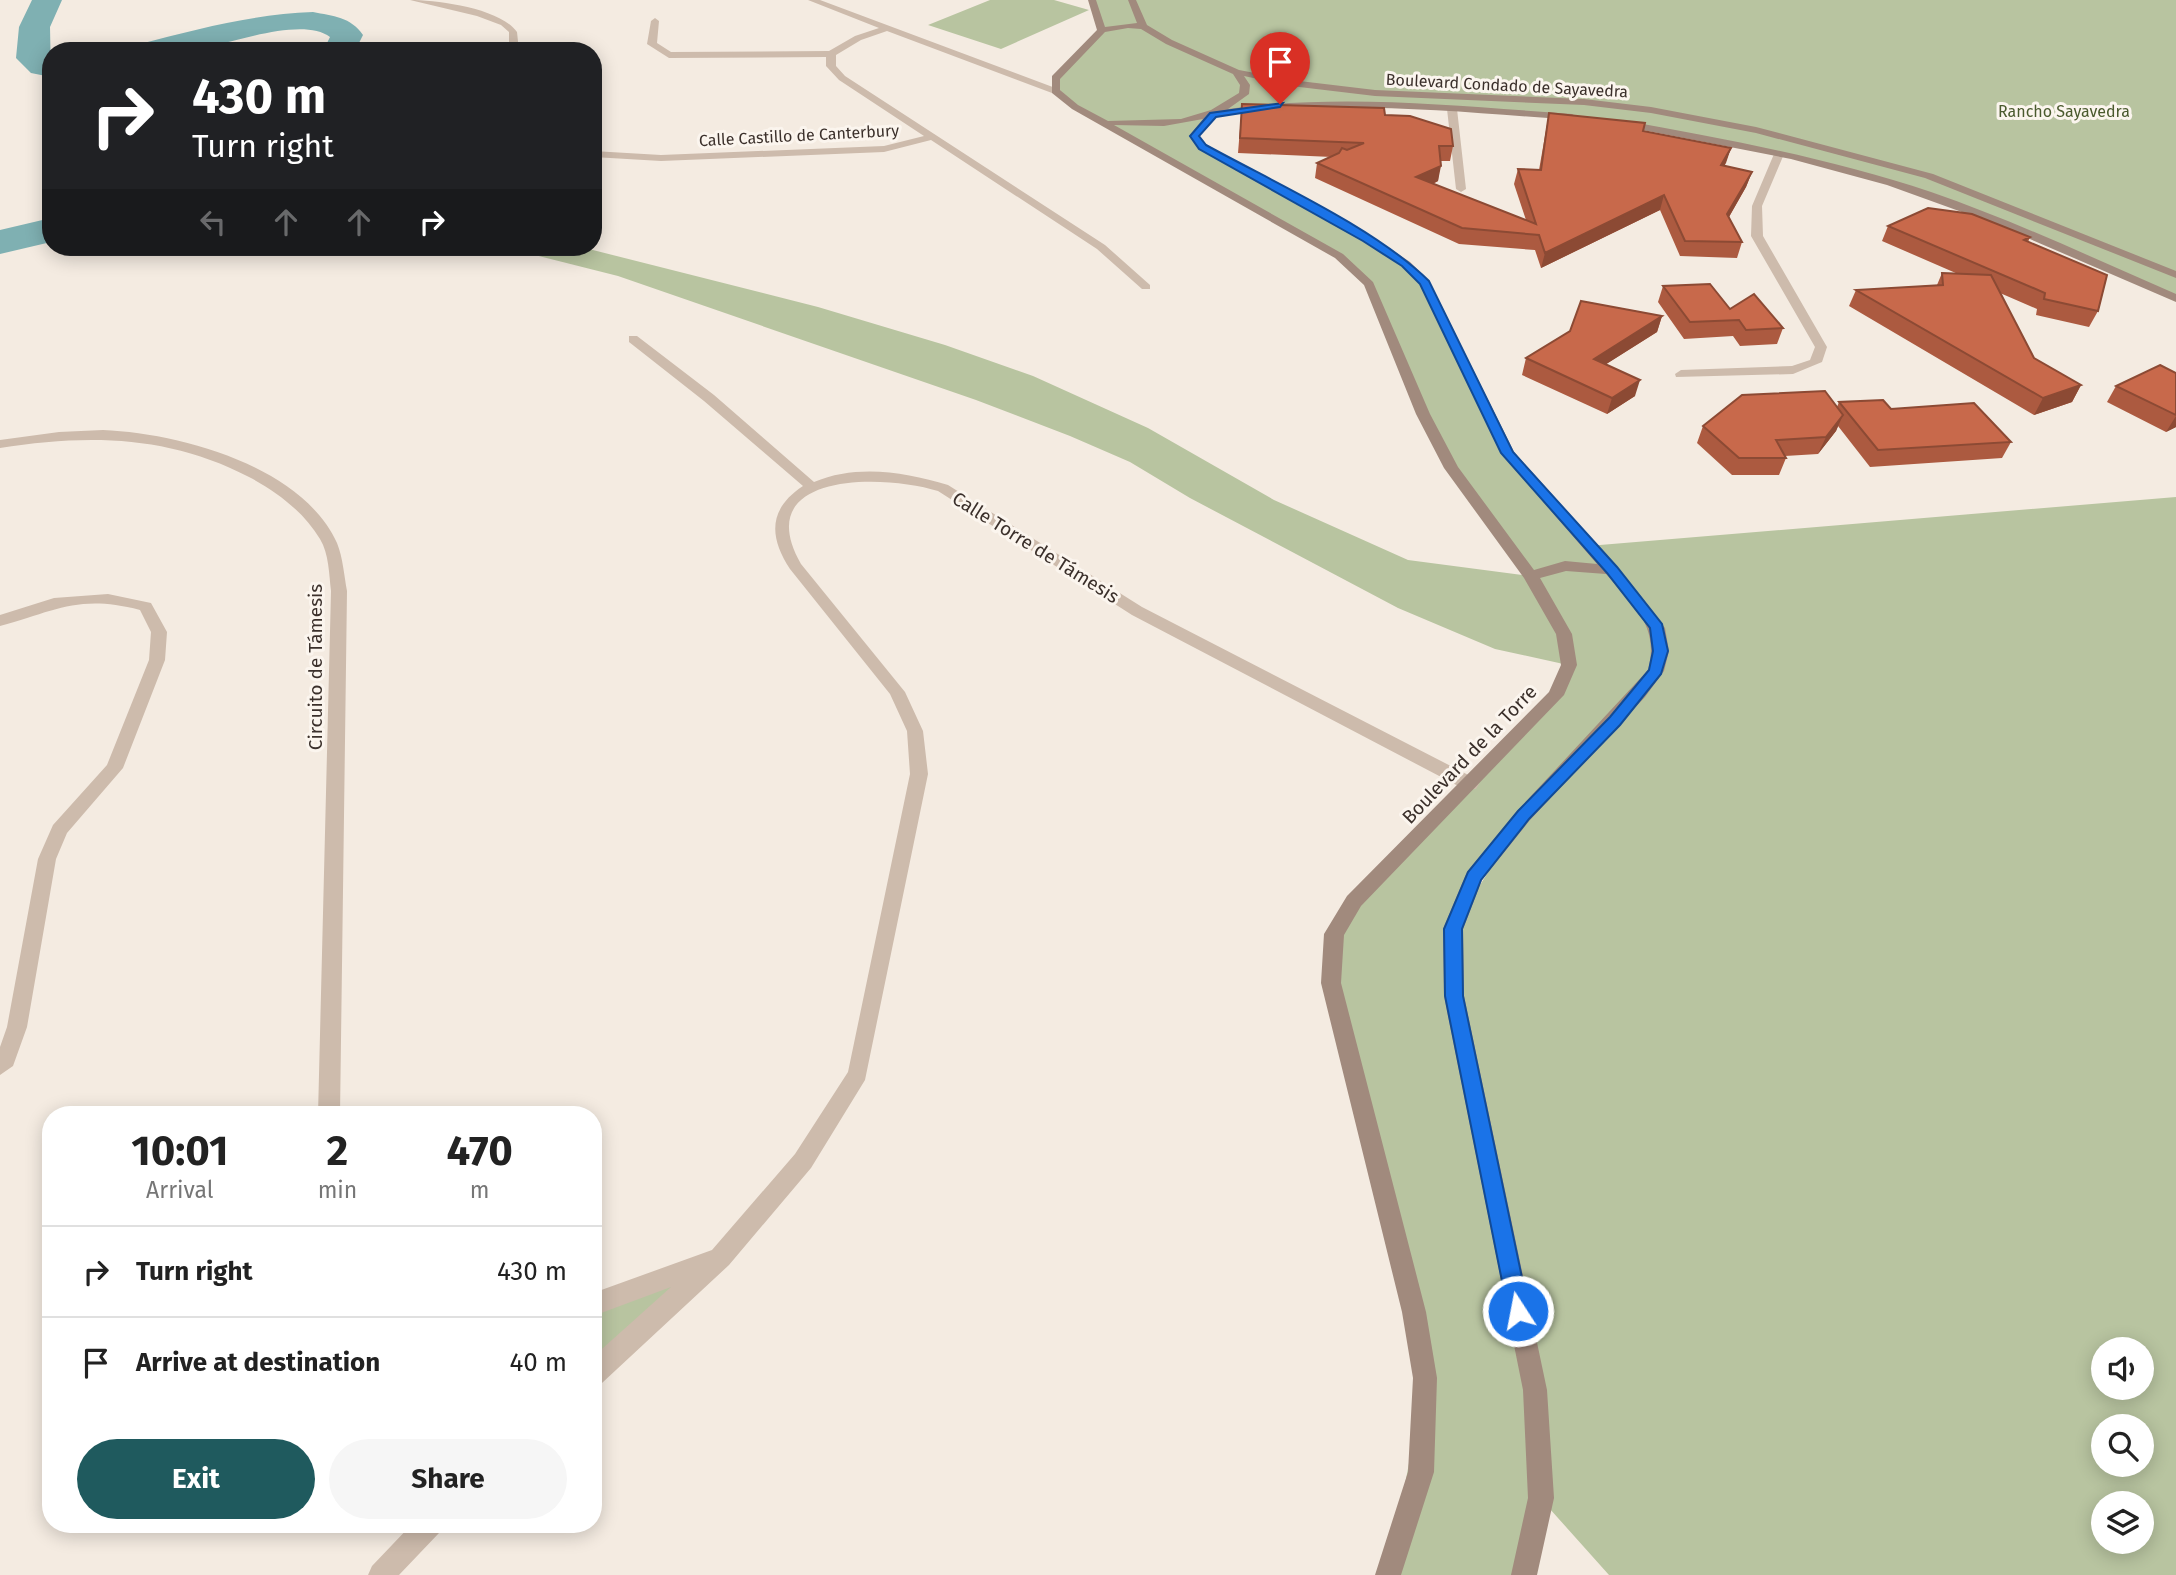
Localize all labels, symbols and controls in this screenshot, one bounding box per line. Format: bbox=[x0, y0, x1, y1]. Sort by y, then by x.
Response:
pin bbox=[1250, 32, 1310, 104]
icon: arrive bbox=[1261, 43, 1299, 81]
text: 430 m bbox=[192, 67, 326, 126]
icon: right bbox=[77, 70, 168, 161]
street label: Boulevard Condado de Sayavedra bbox=[1385, 70, 1629, 101]
park label: Rancho Sayavedra bbox=[1998, 102, 2130, 121]
street label: Calle Castillo de Canterbury bbox=[699, 121, 900, 150]
text: Turn right bbox=[192, 127, 334, 165]
icon: left bbox=[194, 203, 232, 241]
icon: ahead bbox=[267, 203, 305, 241]
icon: ahead bbox=[340, 203, 378, 241]
icon: right bbox=[413, 203, 451, 241]
street label: Calle Torre de Támesis bbox=[948, 487, 1123, 608]
street label: Circuito de Támesis bbox=[304, 584, 327, 750]
street label: Boulevard de la Torre bbox=[1397, 680, 1542, 828]
text: 10:01 bbox=[131, 1126, 228, 1176]
text: 2 bbox=[327, 1126, 348, 1176]
text: 470 bbox=[446, 1126, 513, 1176]
text: Arrival bbox=[146, 1176, 214, 1204]
text: min bbox=[318, 1176, 357, 1204]
text: m bbox=[470, 1176, 490, 1204]
icon: right bbox=[77, 1253, 115, 1291]
text: Turn right bbox=[136, 1256, 253, 1287]
text: 430 m bbox=[497, 1256, 567, 1287]
position arrow bbox=[1481, 1274, 1555, 1348]
map controls bbox=[2091, 1337, 2154, 1554]
button: sound bbox=[2091, 1337, 2154, 1400]
icon: arrive bbox=[77, 1344, 115, 1382]
text: Arrive at destination bbox=[136, 1347, 380, 1378]
text: 40 m bbox=[509, 1347, 567, 1378]
button: search bbox=[2091, 1414, 2154, 1477]
button: Exit bbox=[77, 1439, 315, 1519]
button: Share bbox=[329, 1439, 567, 1519]
button: layers bbox=[2091, 1491, 2154, 1554]

